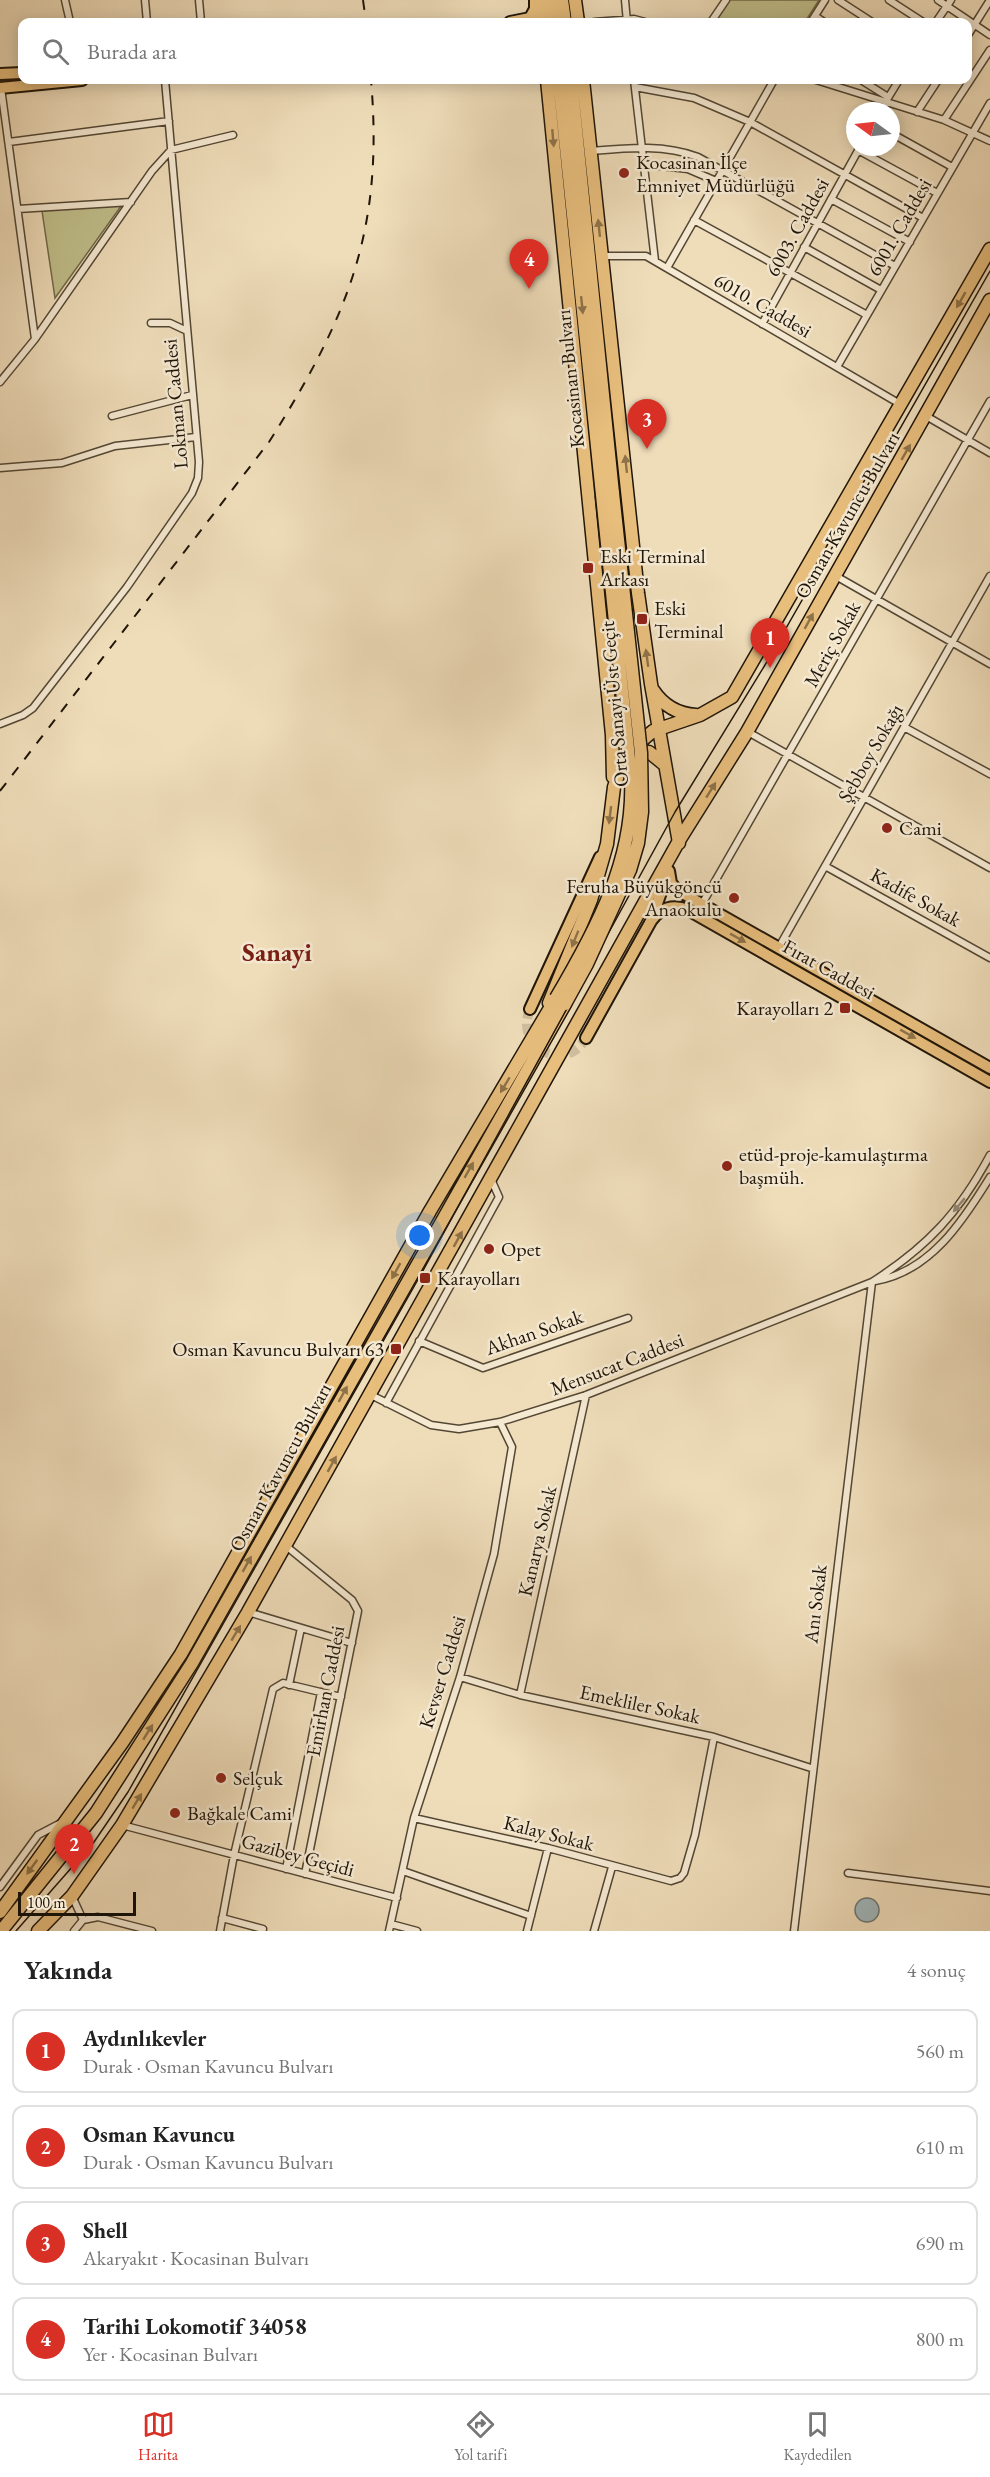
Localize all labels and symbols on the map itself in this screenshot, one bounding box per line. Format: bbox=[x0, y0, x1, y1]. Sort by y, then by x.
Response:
north arrow bbox=[846, 102, 900, 156]
one-way arrow bbox=[548, 128, 557, 147]
place label: Kocasinan İlçe Emniyet Müdürlüğü bbox=[636, 149, 796, 198]
marker: Kocasinan İlçe Emniyet Müdürlüğü bbox=[617, 166, 631, 180]
street label: 6003. Caddesi bbox=[759, 173, 835, 281]
street label: 6001. Caddesi bbox=[861, 173, 937, 281]
one-way arrow bbox=[594, 219, 604, 238]
pin: 4 bbox=[510, 240, 548, 289]
street label: 6010. Caddesi bbox=[709, 267, 817, 343]
one-way arrow bbox=[956, 292, 966, 309]
one-way arrow bbox=[577, 295, 587, 314]
street label: Kocasinan Bulvarı bbox=[550, 308, 590, 449]
street label: Lokman Caddesi bbox=[156, 338, 194, 470]
pin: 3 bbox=[628, 400, 666, 449]
street label: Osman Kavuncu Bulvarı bbox=[789, 427, 905, 603]
one-way arrow bbox=[900, 444, 911, 460]
one-way arrow bbox=[621, 454, 631, 473]
place label: Eski Terminal Arkası bbox=[599, 543, 706, 592]
marker: Eski Terminal Arkası bbox=[581, 561, 595, 575]
place label: Eski Terminal bbox=[654, 595, 724, 644]
street label: Meriç Sokak bbox=[798, 596, 867, 692]
marker: Eski Terminal bbox=[635, 612, 649, 626]
one-way arrow bbox=[804, 612, 814, 629]
pin: 1 bbox=[750, 618, 790, 668]
street label: Orta Sanayi Üst Geçit bbox=[594, 619, 634, 788]
one-way arrow bbox=[642, 648, 652, 667]
street label: Şebboy Sokağı bbox=[831, 699, 909, 807]
one-way arrow bbox=[705, 782, 716, 798]
one-way arrow bbox=[606, 806, 615, 825]
place label: Cami bbox=[899, 815, 942, 841]
marker: Cami bbox=[880, 821, 894, 835]
street label: Kadife Sokak bbox=[866, 861, 967, 933]
place label: Feruha Büyükgöncü Anaokulu bbox=[566, 873, 722, 922]
marker: Feruha Büyükgöncü Anaokulu bbox=[727, 891, 741, 905]
one-way arrow bbox=[570, 930, 580, 948]
one-way arrow bbox=[730, 933, 746, 944]
street label: Fırat Caddesi bbox=[778, 933, 880, 1005]
district label: Sanayi bbox=[242, 935, 312, 969]
place label: Karayolları 2 bbox=[736, 995, 833, 1021]
marker: Karayolları 2 bbox=[838, 1001, 852, 1015]
one-way arrow bbox=[900, 1029, 917, 1039]
one-way arrow bbox=[500, 1077, 511, 1093]
place label: etüd-proje-kamulaştırma başmüh. bbox=[739, 1141, 928, 1190]
marker: etüd-proje-kamulaştırma başmüh. bbox=[720, 1159, 734, 1173]
one-way arrow bbox=[464, 1162, 475, 1178]
one-way arrow bbox=[953, 1197, 966, 1212]
your location bbox=[405, 1221, 434, 1250]
one-way arrow bbox=[453, 1230, 463, 1247]
place label: Opet bbox=[501, 1236, 541, 1262]
marker: Opet bbox=[482, 1242, 496, 1256]
one-way arrow bbox=[391, 1263, 401, 1280]
place label: Karayolları bbox=[437, 1265, 520, 1291]
marker: Karayolları bbox=[418, 1271, 432, 1285]
street label: Akhan Sokak bbox=[481, 1303, 587, 1361]
street label: Mensucat Caddesi bbox=[547, 1327, 687, 1401]
place label: Osman Kavuncu Bulvarı 63 bbox=[172, 1336, 384, 1362]
marker: Osman Kavuncu Bulvarı 63 bbox=[389, 1342, 403, 1356]
street label: Osman Kavuncu Bulvarı bbox=[223, 1378, 337, 1556]
one-way arrow bbox=[338, 1386, 348, 1403]
one-way arrow bbox=[327, 1455, 337, 1472]
street label: Kanarya Sokak bbox=[512, 1482, 563, 1599]
one-way arrow bbox=[242, 1555, 252, 1572]
street label: Anı Sokak bbox=[797, 1563, 833, 1646]
street label: Kevser Caddesi bbox=[413, 1612, 472, 1732]
street label: Emirhan Caddesi bbox=[300, 1623, 350, 1759]
one-way arrow bbox=[230, 1625, 241, 1641]
street label: Emekliler Sokak bbox=[577, 1679, 703, 1730]
one-way arrow bbox=[143, 1724, 154, 1741]
place label: Selçuk bbox=[233, 1765, 284, 1791]
marker: Selçuk bbox=[214, 1771, 228, 1785]
one-way arrow bbox=[131, 1793, 142, 1809]
place label: Bağkale Cami bbox=[187, 1800, 292, 1826]
marker: Bağkale Cami bbox=[168, 1806, 182, 1820]
street label: Kalay Sokak bbox=[501, 1809, 598, 1857]
pin: 2 bbox=[54, 1824, 94, 1874]
street label: Gazibey Geçidi bbox=[239, 1827, 357, 1883]
one-way arrow bbox=[26, 1858, 38, 1874]
scale bar bbox=[18, 1889, 136, 1916]

